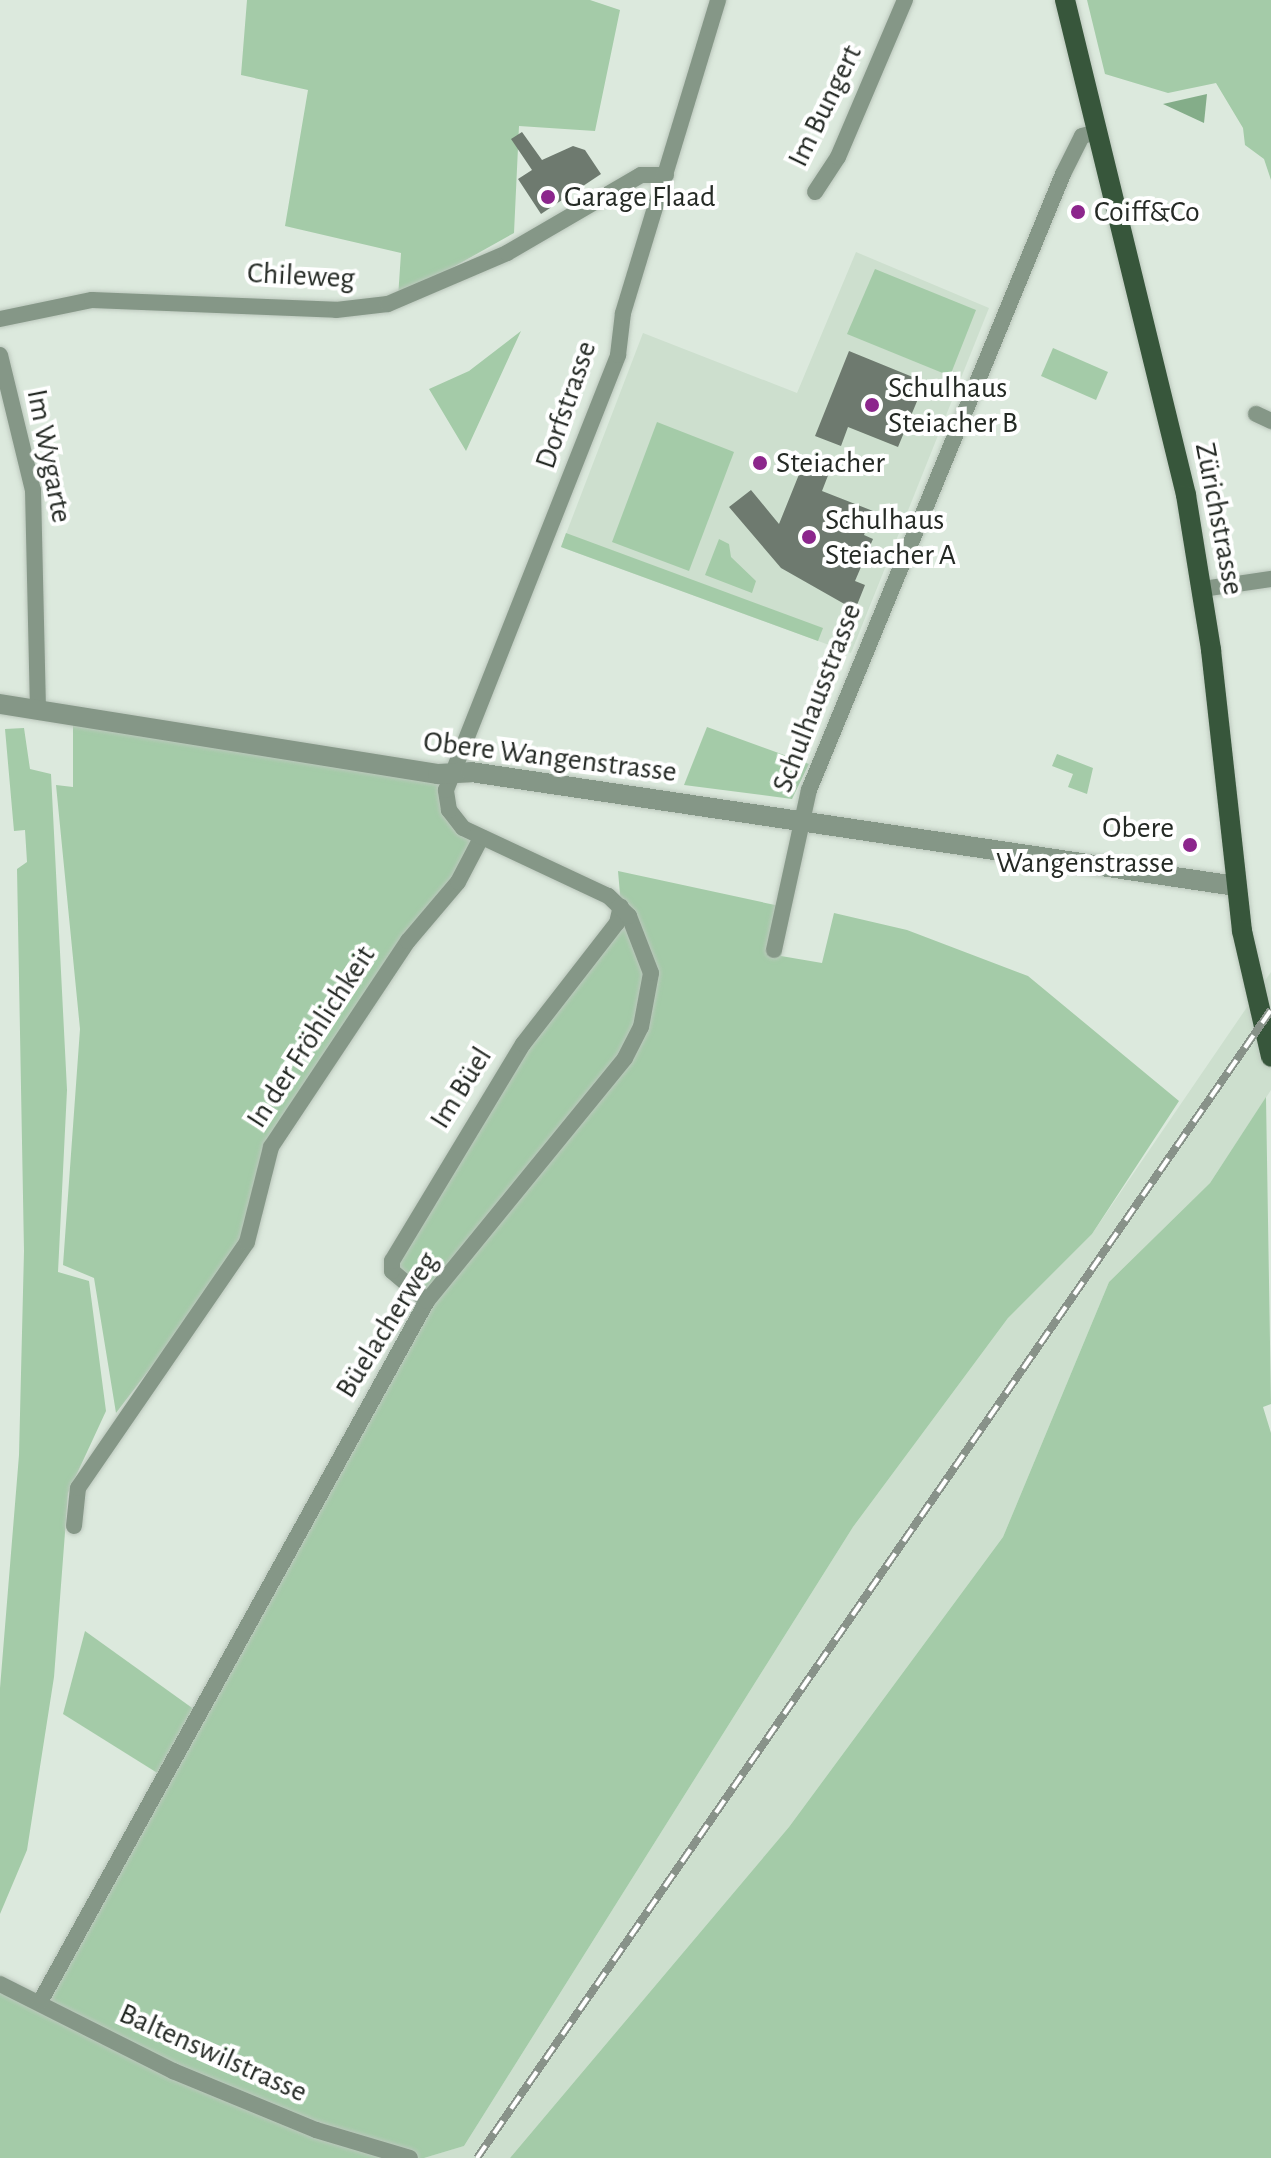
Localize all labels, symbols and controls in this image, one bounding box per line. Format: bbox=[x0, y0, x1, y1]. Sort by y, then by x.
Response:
street label: Im Bungert bbox=[780, 39, 870, 173]
place label: Garage Flaad bbox=[564, 179, 716, 215]
marker: Garage Flaad bbox=[539, 188, 557, 206]
place label: Coiff&Co bbox=[1094, 194, 1200, 230]
marker: Coiff&Co bbox=[1069, 203, 1087, 221]
street label: Chileweg bbox=[246, 255, 356, 297]
street label: Dorfstrasse bbox=[527, 336, 605, 474]
place label: Schulhaus Steiacher B bbox=[888, 370, 1018, 440]
street label: Im Wygarte bbox=[18, 386, 80, 526]
marker: Schulhaus Steiacher B bbox=[863, 396, 881, 414]
street label: Zürichstrasse bbox=[1187, 440, 1251, 598]
place label: Steiacher bbox=[776, 445, 885, 481]
marker: Steiacher bbox=[751, 454, 769, 472]
place label: Schulhaus Steiacher A bbox=[825, 502, 956, 572]
marker: Schulhaus Steiacher A bbox=[800, 528, 818, 546]
street label: Schulhausstrasse bbox=[764, 599, 870, 797]
street label: Obere Wangenstrasse bbox=[421, 724, 679, 790]
place label: Obere Wangenstrasse bbox=[996, 810, 1174, 880]
marker: Obere Wangenstrasse bbox=[1181, 836, 1199, 854]
street label: In der Fröhlichkeit bbox=[239, 939, 383, 1135]
street label: Im Büel bbox=[422, 1041, 500, 1135]
street label: Büelacherweg bbox=[328, 1245, 446, 1405]
street label: Baltenswilstrasse bbox=[114, 1996, 312, 2110]

